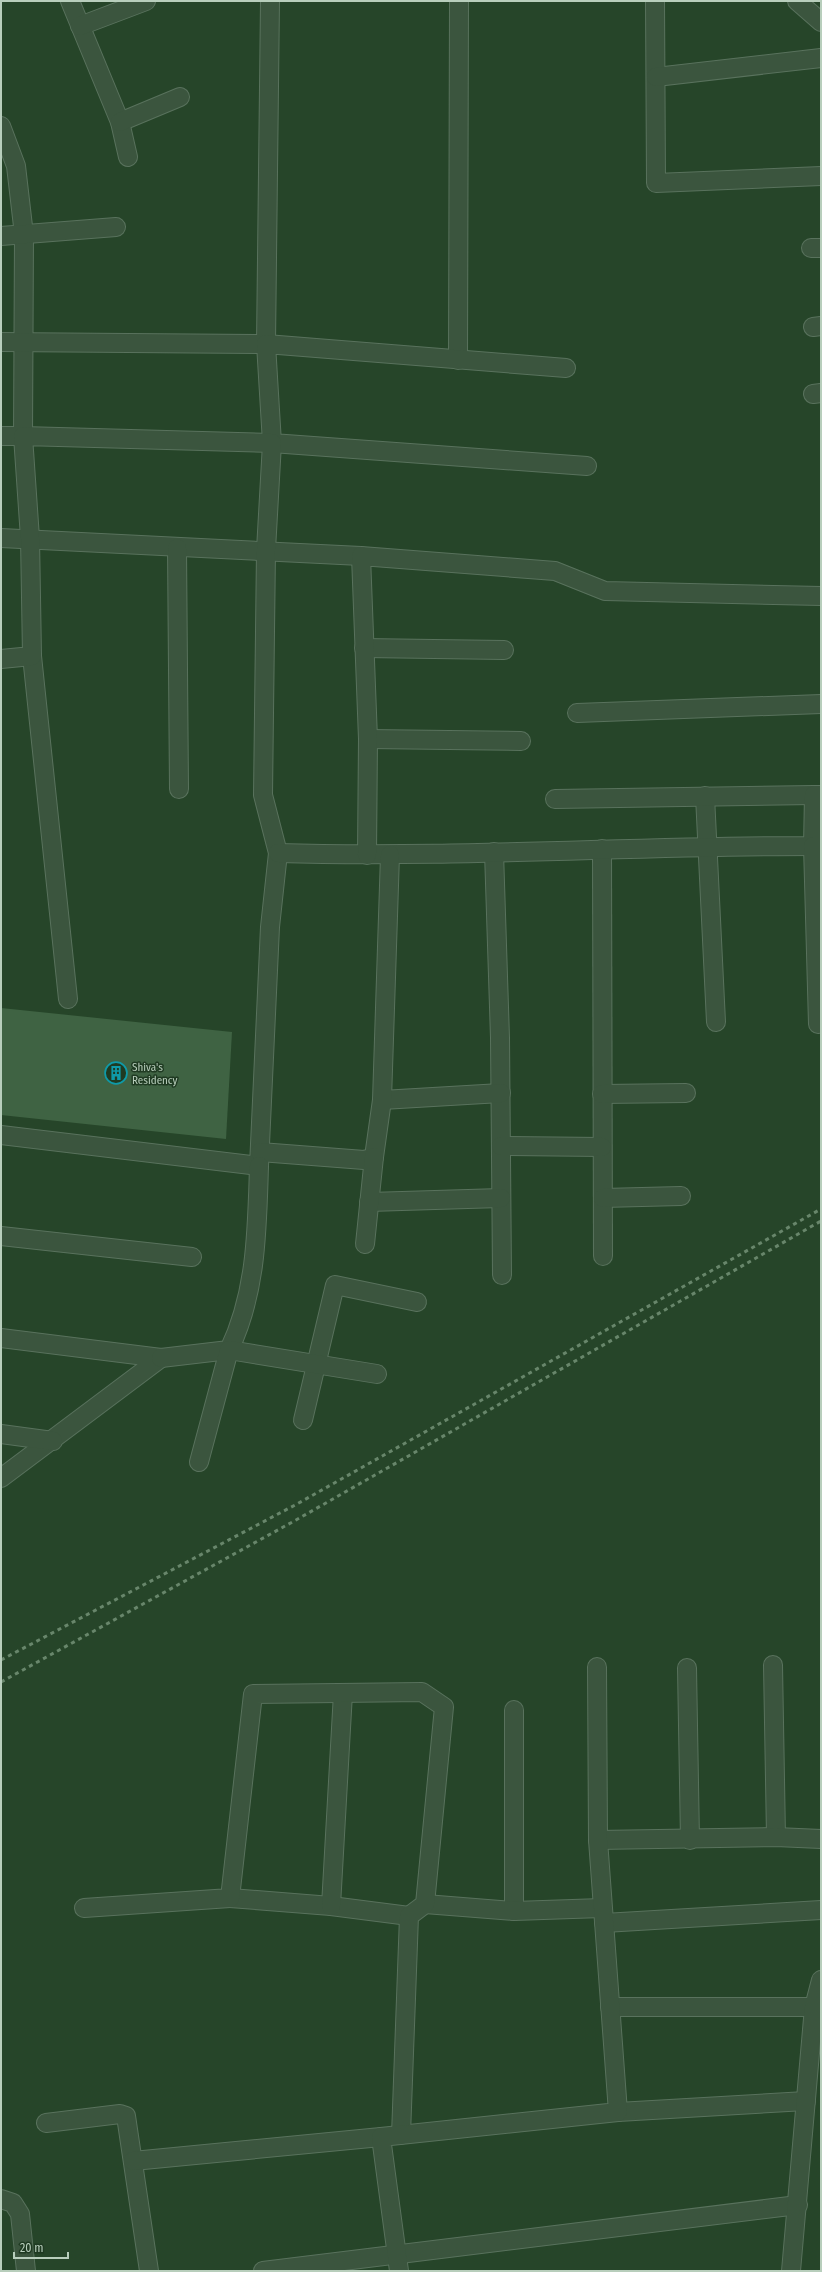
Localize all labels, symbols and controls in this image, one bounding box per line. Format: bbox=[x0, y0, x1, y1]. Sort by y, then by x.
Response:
building icon: Shiva's Residency bbox=[103, 1060, 129, 1086]
place label: Shiva's Residency bbox=[132, 1061, 178, 1087]
scale bar bbox=[14, 2234, 68, 2260]
text: 20 m bbox=[20, 2241, 44, 2255]

